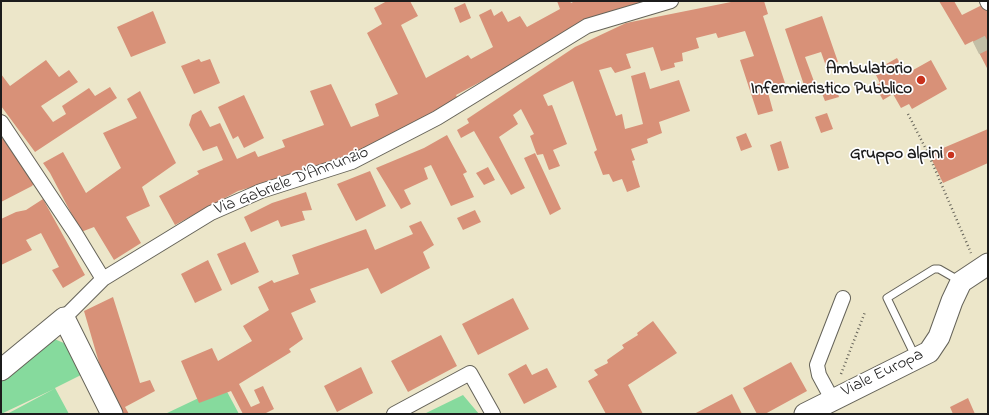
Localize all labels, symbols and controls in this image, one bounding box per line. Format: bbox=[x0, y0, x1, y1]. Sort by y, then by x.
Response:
place label: Ambulatorio Infermieristico Pubblico bbox=[751, 60, 912, 100]
marker: Ambulatorio Infermieristico Pubblico bbox=[915, 74, 927, 86]
street label: Via Gabriele D'Annunzio bbox=[212, 143, 372, 221]
place label: Gruppo alpini bbox=[850, 145, 943, 165]
marker: Gruppo alpini bbox=[946, 150, 956, 160]
street label: Viale Europa bbox=[839, 345, 927, 403]

